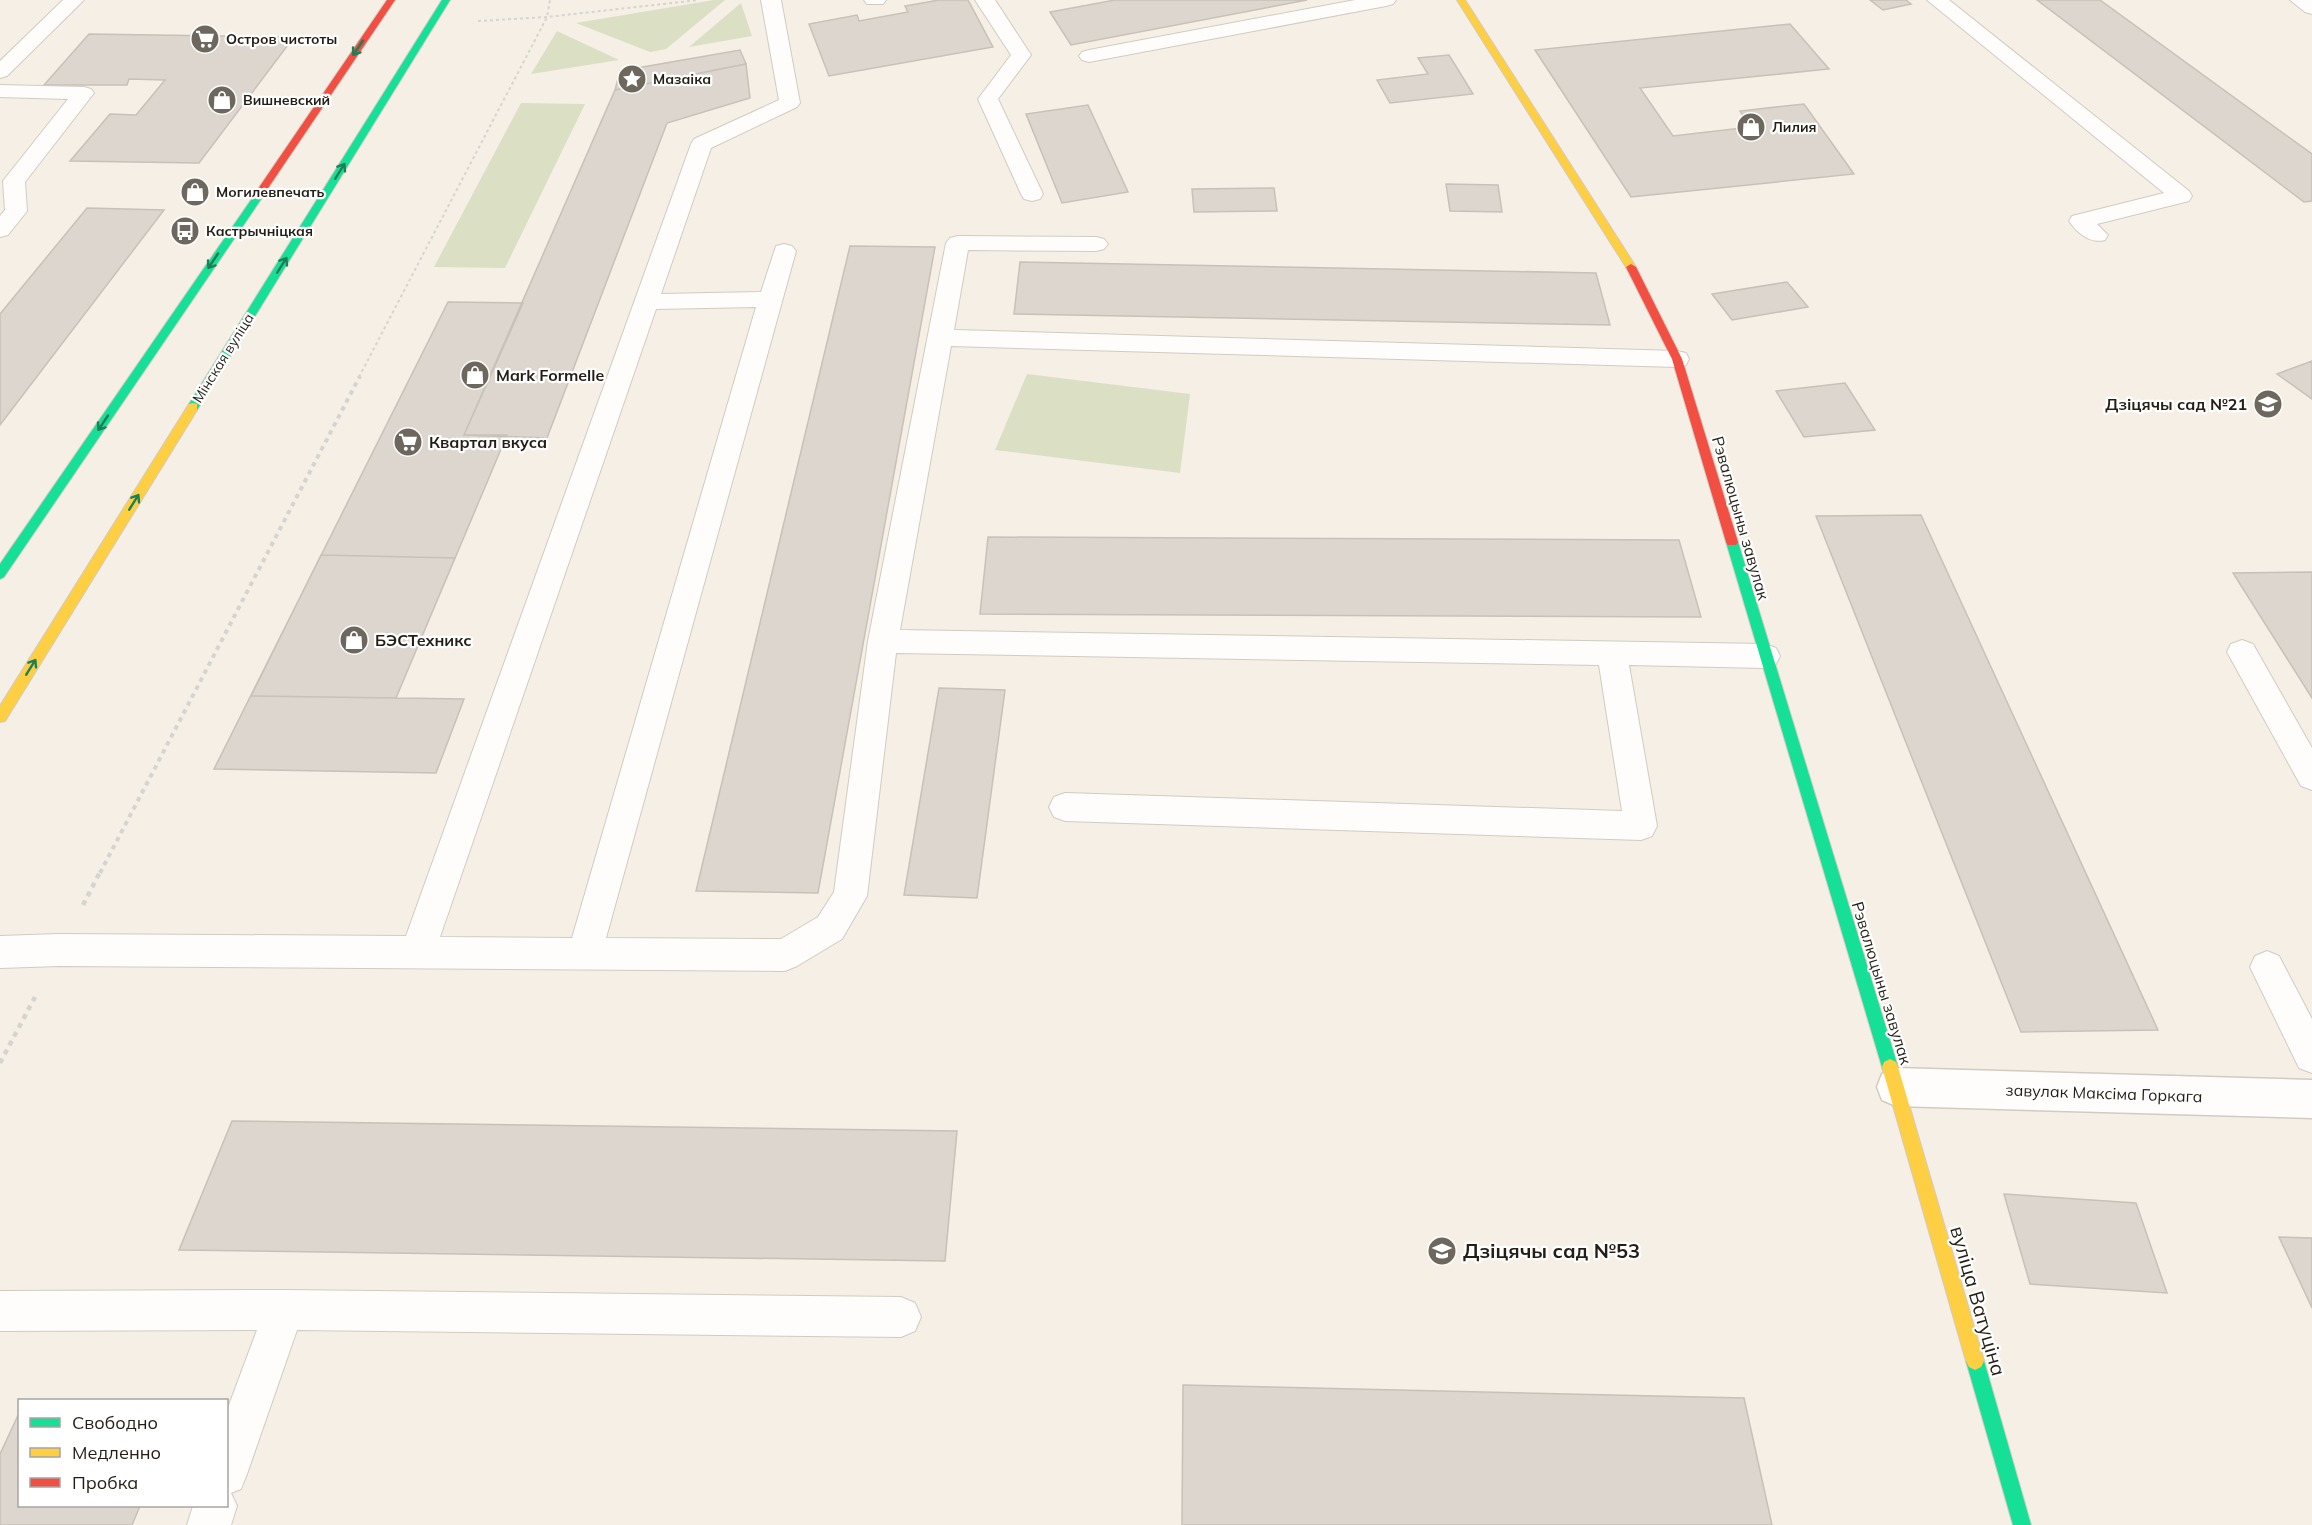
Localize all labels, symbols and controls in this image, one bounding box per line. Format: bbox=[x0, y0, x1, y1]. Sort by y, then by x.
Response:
supermarket icon: Остров чистоты bbox=[189, 23, 221, 55]
place label: Остров чистоты bbox=[226, 30, 337, 48]
one-way arrow bbox=[352, 40, 365, 57]
place icon: Мазаіка bbox=[616, 63, 648, 95]
place label: Мазаіка bbox=[653, 70, 711, 88]
shop icon: Вишневский bbox=[206, 84, 238, 116]
place label: Вишневский bbox=[243, 91, 330, 109]
shop icon: Лилия bbox=[1735, 111, 1767, 143]
place label: Лилия bbox=[1772, 118, 1817, 136]
one-way arrow bbox=[333, 163, 346, 180]
shop icon: Могилевпечать bbox=[179, 176, 211, 208]
place label: Могилевпечать bbox=[216, 183, 325, 201]
bus stop icon: Кастрычніцкая bbox=[169, 215, 201, 247]
place label: Кастрычніцкая bbox=[206, 222, 313, 240]
one-way arrow bbox=[207, 253, 219, 269]
one-way arrow bbox=[276, 257, 288, 274]
street label: Мінская вуліца bbox=[188, 310, 258, 406]
shop icon: Mark Formelle bbox=[459, 359, 491, 391]
place label: Mark Formelle bbox=[496, 365, 604, 385]
school or university icon: Дзіцячы сад №21 bbox=[2252, 388, 2284, 420]
place label: Дзіцячы сад №21 bbox=[2105, 394, 2247, 414]
one-way arrow bbox=[97, 414, 109, 430]
supermarket icon: Квартал вкуса bbox=[392, 426, 424, 458]
place label: Квартал вкуса bbox=[429, 432, 547, 452]
street label: Рэвалюцыны завулак bbox=[1708, 434, 1774, 603]
one-way arrow bbox=[128, 494, 140, 510]
shop icon: БЭСТехникс bbox=[338, 624, 370, 656]
place label: БЭСТехникс bbox=[375, 630, 472, 650]
one-way arrow bbox=[25, 659, 37, 676]
street label: Рэвалюцыны завулак bbox=[1848, 899, 1916, 1067]
street label: завулак Максіма Горкага bbox=[2005, 1080, 2203, 1106]
street label: вуліца Ватуціна bbox=[1945, 1223, 2012, 1379]
school or university icon: Дзіцячы сад №53 bbox=[1426, 1235, 1458, 1267]
place label: Дзіцячы сад №53 bbox=[1463, 1238, 1640, 1263]
legend bbox=[18, 1399, 228, 1507]
text: Свободно bbox=[72, 1411, 158, 1434]
text: Медленно bbox=[72, 1441, 161, 1464]
text: Пробка bbox=[72, 1471, 138, 1494]

